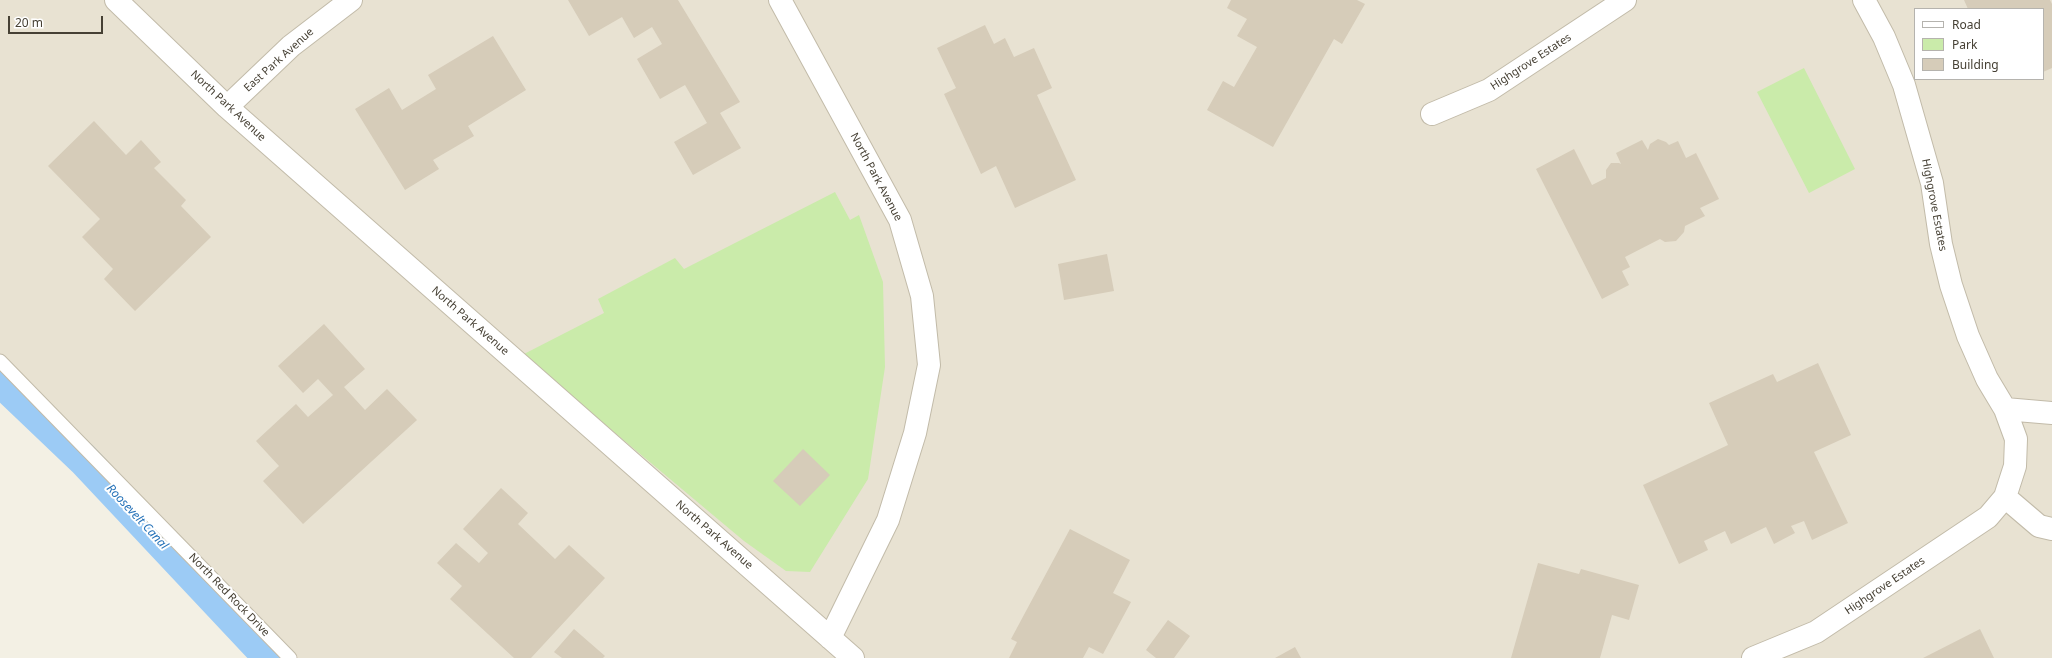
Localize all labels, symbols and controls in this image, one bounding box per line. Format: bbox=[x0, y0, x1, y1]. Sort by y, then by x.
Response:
scale bar bbox=[10, 8, 105, 34]
legend bbox=[1914, 8, 2044, 80]
text: 20 m bbox=[15, 14, 43, 31]
text: Road bbox=[1952, 16, 1981, 33]
street label: East Park Avenue bbox=[241, 25, 317, 95]
street label: Highgrove Estates bbox=[1488, 31, 1574, 93]
text: Park bbox=[1952, 36, 1977, 53]
text: Building bbox=[1952, 56, 1999, 73]
street label: North Park Avenue bbox=[188, 68, 268, 144]
street label: North Park Avenue bbox=[847, 131, 905, 223]
street label: Highgrove Estates bbox=[1919, 158, 1949, 252]
street label: North Park Avenue bbox=[429, 284, 511, 358]
water label: Roosevelt Canal bbox=[103, 481, 171, 553]
street label: North Park Avenue bbox=[673, 498, 755, 572]
street label: North Red Rock Drive bbox=[186, 551, 272, 639]
street label: Highgrove Estates bbox=[1842, 554, 1928, 618]

